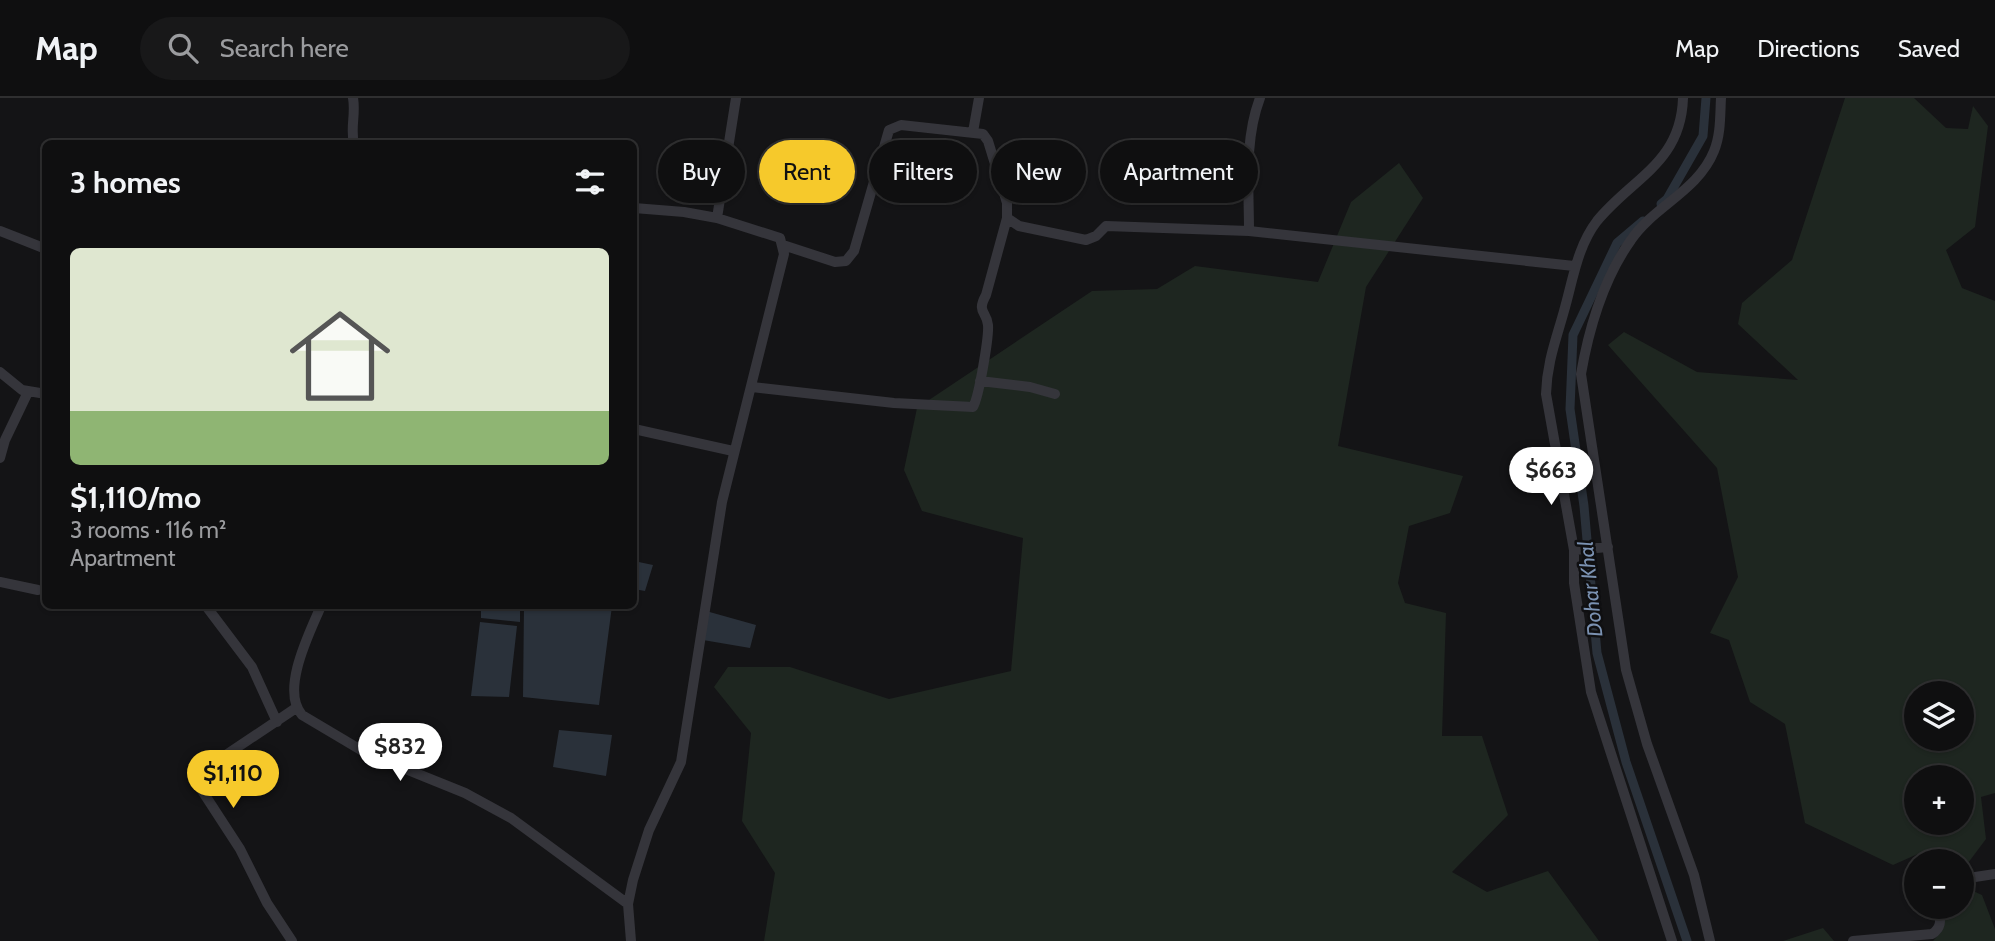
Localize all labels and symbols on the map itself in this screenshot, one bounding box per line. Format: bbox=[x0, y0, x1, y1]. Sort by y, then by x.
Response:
pin: $663 bbox=[1510, 448, 1592, 507]
water label: Dohar Khal bbox=[1573, 540, 1607, 638]
pin: $832 bbox=[359, 724, 441, 783]
pin: $1,110 bbox=[176, 750, 290, 810]

